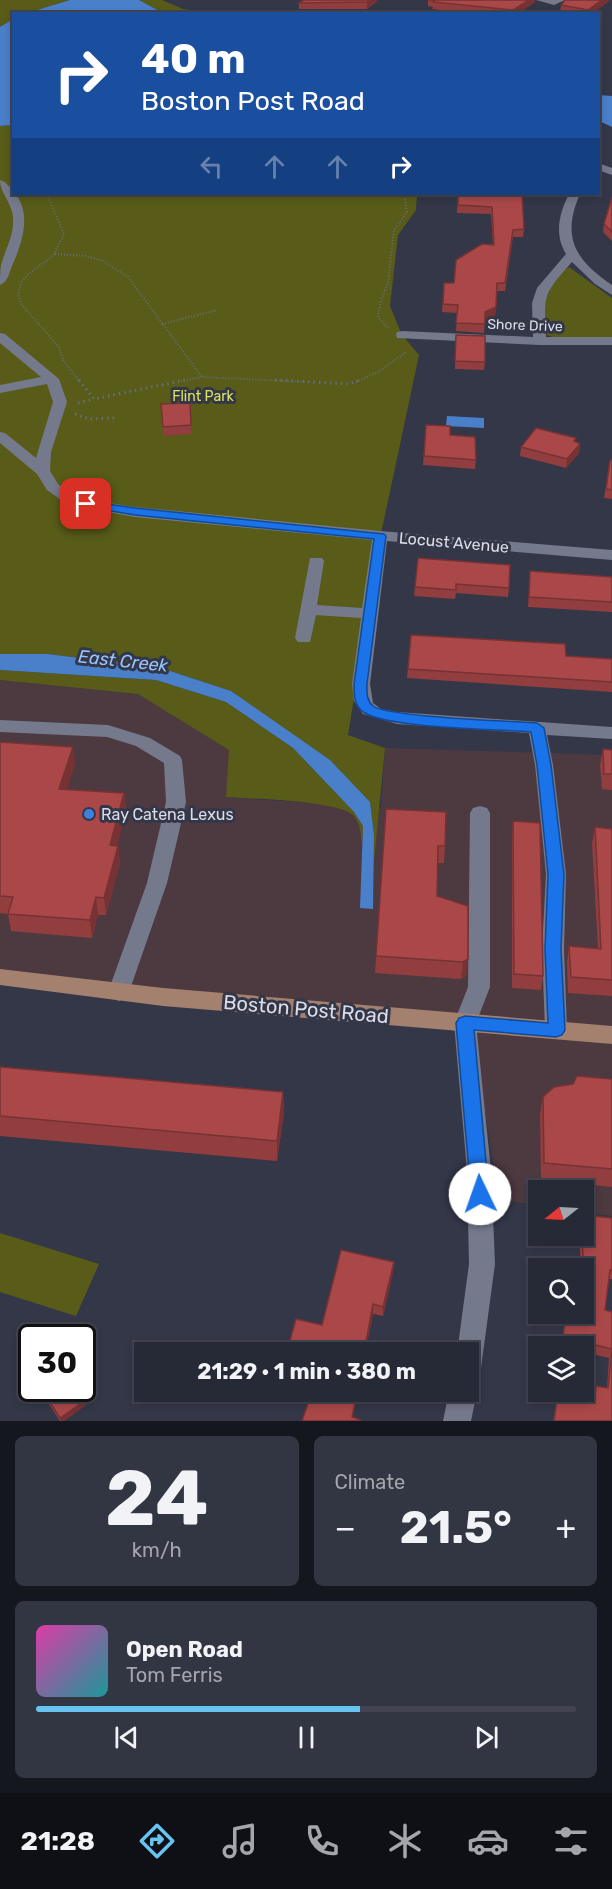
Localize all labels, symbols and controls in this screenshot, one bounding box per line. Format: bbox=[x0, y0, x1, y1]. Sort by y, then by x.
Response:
text: 40 m bbox=[141, 34, 246, 84]
icon: right bbox=[42, 36, 120, 114]
text: Boston Post Road bbox=[141, 85, 365, 117]
icon: left bbox=[195, 150, 228, 183]
icon: ahead bbox=[258, 150, 291, 183]
icon: ahead bbox=[321, 150, 354, 183]
icon: right bbox=[384, 150, 417, 183]
street label: Shore Drive bbox=[487, 316, 563, 335]
park label: Flint Park bbox=[172, 388, 234, 405]
pin bbox=[60, 478, 111, 529]
icon: arrive bbox=[69, 487, 102, 520]
street label: Locust Avenue bbox=[398, 528, 510, 557]
water label: East Creek bbox=[77, 645, 170, 677]
place label: Ray Catena Lexus bbox=[101, 805, 234, 824]
marker: Ray Catena Lexus bbox=[82, 807, 96, 821]
street label: Boston Post Road bbox=[222, 990, 390, 1028]
position arrow bbox=[448, 1162, 512, 1226]
north arrow bbox=[528, 1180, 594, 1246]
map controls bbox=[528, 1180, 594, 1402]
button: search bbox=[528, 1258, 594, 1324]
speed limit sign: 30 bbox=[18, 1324, 96, 1402]
button: layers bbox=[528, 1336, 594, 1402]
text: 21:29 · 1 min · 380 m bbox=[197, 1358, 416, 1385]
text: 24 bbox=[105, 1452, 209, 1545]
text: Climate bbox=[335, 1470, 405, 1494]
text: 21.5° bbox=[400, 1501, 512, 1554]
text: − bbox=[335, 1508, 356, 1547]
text: + bbox=[555, 1508, 576, 1547]
text: km/h bbox=[132, 1538, 182, 1562]
text: Open Road bbox=[126, 1636, 243, 1663]
text: Tom Ferris bbox=[126, 1663, 223, 1687]
icon: previous bbox=[110, 1721, 143, 1754]
icon: pause bbox=[290, 1721, 323, 1754]
icon: next bbox=[470, 1721, 503, 1754]
icon: directions bbox=[136, 1820, 178, 1862]
icon: music bbox=[219, 1820, 261, 1862]
icon: phone bbox=[301, 1820, 343, 1862]
icon: climate bbox=[384, 1820, 426, 1862]
icon: car bbox=[467, 1820, 509, 1862]
icon: filters bbox=[550, 1820, 592, 1862]
text: 21:28 bbox=[20, 1825, 95, 1857]

